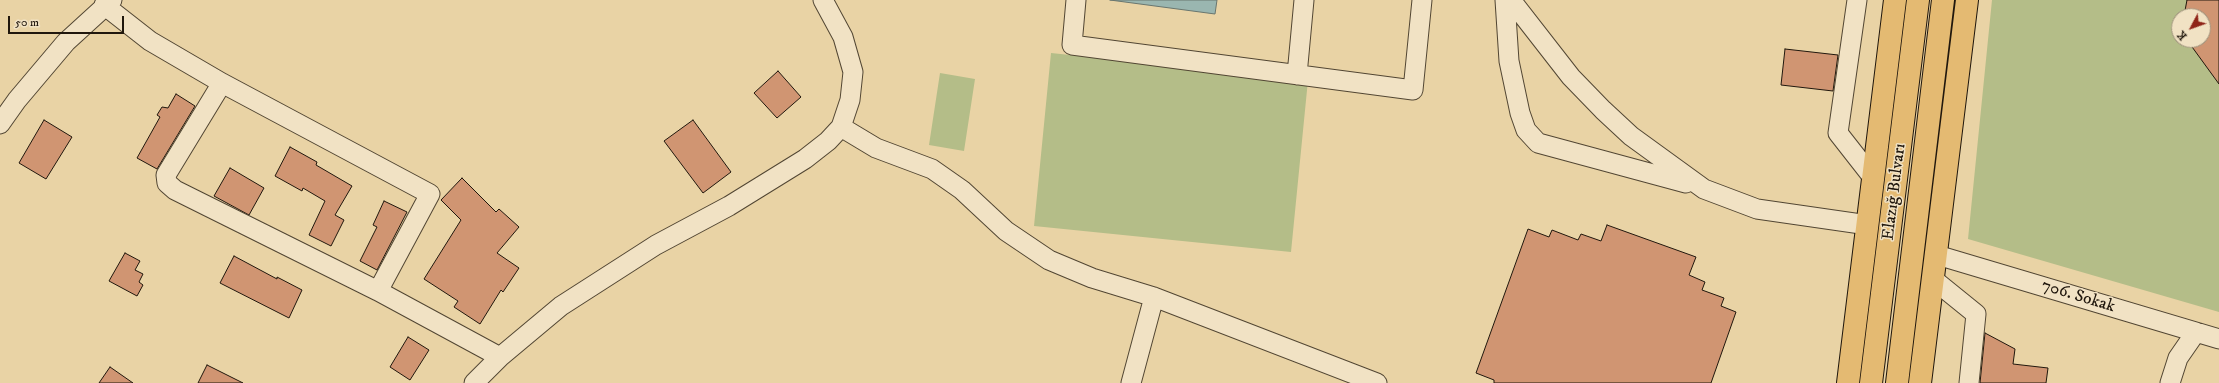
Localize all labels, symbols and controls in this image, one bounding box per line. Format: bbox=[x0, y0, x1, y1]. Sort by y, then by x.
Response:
scale bar bbox=[10, 8, 126, 34]
north arrow bbox=[2171, 8, 2211, 48]
text: 50 m bbox=[15, 15, 39, 30]
text: K bbox=[2175, 28, 2191, 43]
street label: Elazığ Bulvarı bbox=[1879, 142, 1911, 242]
street label: 706. Sokak bbox=[2039, 276, 2117, 318]

